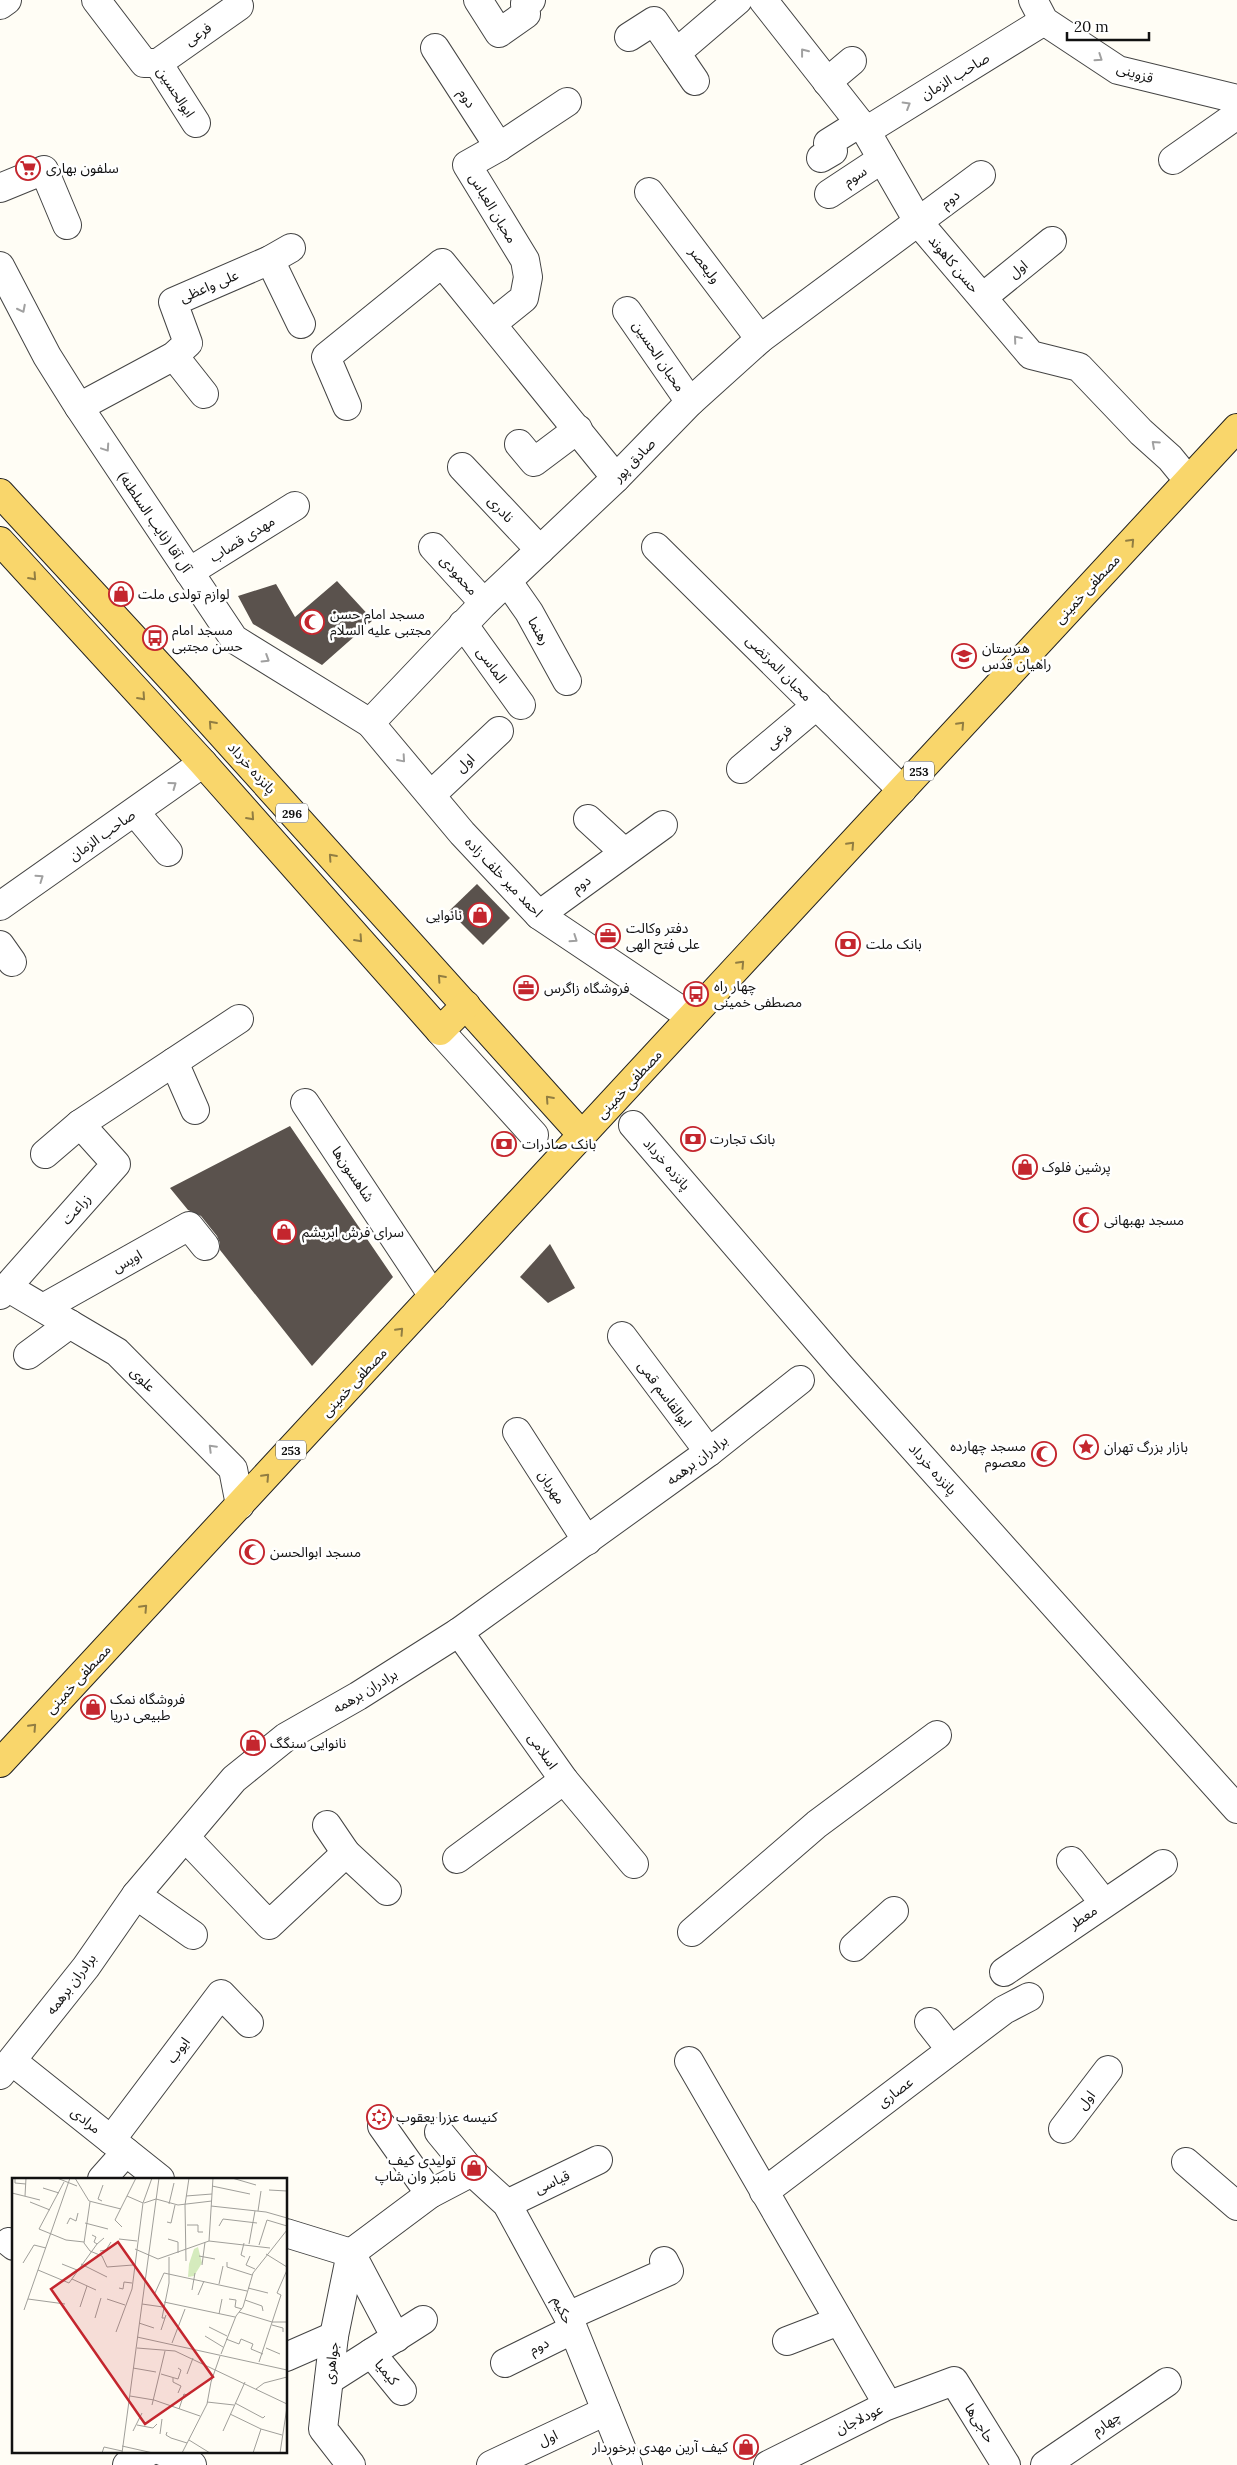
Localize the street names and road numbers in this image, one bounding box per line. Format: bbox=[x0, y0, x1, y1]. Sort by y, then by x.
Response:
street label: فرعی bbox=[181, 18, 215, 50]
street label: صاحب الزمان bbox=[917, 48, 993, 104]
street label: قزوینی bbox=[1115, 59, 1155, 87]
street label: ابوالحسین bbox=[153, 63, 199, 121]
street label: دوم bbox=[452, 85, 480, 113]
street label: سوم bbox=[840, 162, 871, 192]
street label: محبان العباس bbox=[465, 170, 521, 246]
street label: دوم bbox=[937, 186, 965, 214]
street label: حسن کاهوند bbox=[925, 231, 983, 297]
street label: ولیعصر bbox=[685, 242, 725, 287]
street label: اول bbox=[1005, 256, 1031, 282]
street label: علی واعظی bbox=[177, 266, 241, 306]
street label: محبان الحسین bbox=[629, 317, 689, 395]
street label: صادق پور bbox=[608, 434, 660, 487]
street label: آل آقا (نایب السلطنه) bbox=[114, 468, 196, 577]
street label: نادری bbox=[484, 492, 518, 526]
street label: مهدی قصاب bbox=[206, 512, 278, 566]
street label: محمودی bbox=[436, 551, 482, 599]
street label: مصطفی خمینی bbox=[1050, 551, 1124, 627]
street label: رهنما bbox=[524, 614, 554, 648]
street label: محبان المرتضی bbox=[742, 631, 816, 705]
street label: الماسی bbox=[473, 643, 511, 687]
street label: فرعی bbox=[762, 721, 796, 753]
street label: پانزده خرداد bbox=[223, 738, 280, 798]
street label: اول bbox=[452, 750, 478, 776]
road number: 253 bbox=[904, 761, 934, 780]
road number: 296 bbox=[276, 804, 308, 822]
street label: صاحب الزمان bbox=[65, 805, 139, 864]
street label: احمد میر خلف زاده bbox=[461, 833, 547, 921]
street label: دوم bbox=[568, 871, 596, 899]
street label: مصطفی خمینی bbox=[592, 1046, 666, 1122]
street label: پانزده خرداد bbox=[639, 1134, 695, 1195]
street label: شاهسون‌ها bbox=[328, 1143, 378, 1205]
street label: زراعت bbox=[57, 1190, 95, 1228]
street label: اویس bbox=[109, 1245, 145, 1277]
street label: مصطفی خمینی bbox=[317, 1344, 391, 1420]
street label: ابوالقاسم قمی bbox=[632, 1357, 696, 1432]
street label: علوی bbox=[127, 1363, 159, 1395]
street label: برادران برهمه bbox=[663, 1431, 731, 1489]
street label: پانزده خرداد bbox=[904, 1439, 961, 1499]
road number: 253 bbox=[276, 1440, 306, 1460]
street label: مهربان bbox=[534, 1467, 570, 1507]
street label: مصطفی خمینی bbox=[41, 1641, 115, 1717]
street label: برادران برهمه bbox=[329, 1665, 401, 1717]
street label: اسلامی bbox=[524, 1729, 562, 1773]
street label: معطر bbox=[1065, 1901, 1101, 1933]
street label: برادران برهمه bbox=[42, 1950, 100, 2018]
street label: ایوب bbox=[162, 2033, 194, 2067]
street label: عصاری bbox=[874, 2073, 916, 2111]
street label: اول bbox=[1073, 2087, 1099, 2113]
street label: مرادی bbox=[67, 2103, 105, 2137]
street label: قیاسی bbox=[532, 2166, 572, 2198]
street label: حکیم bbox=[547, 2293, 577, 2328]
street label: دوم bbox=[526, 2333, 553, 2360]
street label: جواهری bbox=[319, 2341, 343, 2385]
street label: کیمیا bbox=[371, 2355, 403, 2389]
street label: عودلاجان bbox=[832, 2400, 886, 2438]
street label: حاجی‌ها bbox=[961, 2400, 999, 2446]
street label: چهارم bbox=[1088, 2407, 1125, 2441]
street label: اول bbox=[535, 2426, 561, 2450]

